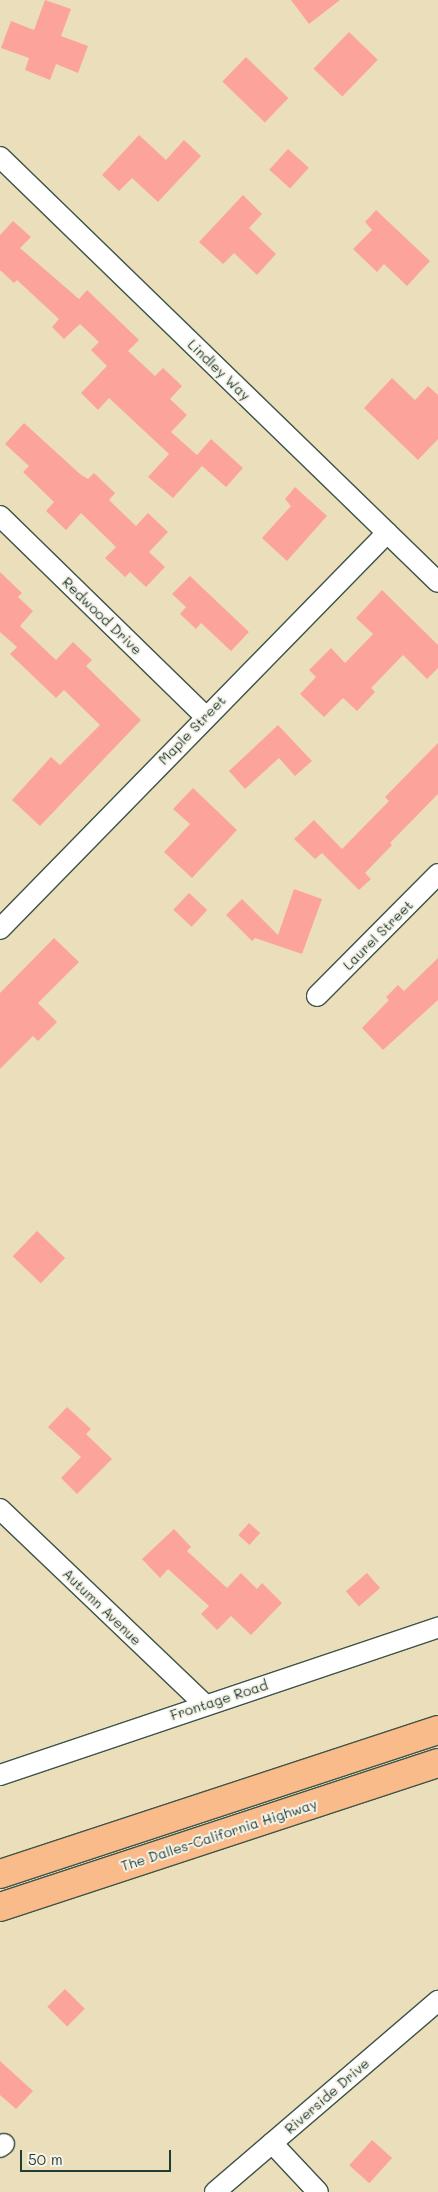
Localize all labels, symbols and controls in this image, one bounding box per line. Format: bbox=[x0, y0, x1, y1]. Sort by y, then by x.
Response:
street label: Lindley Way bbox=[184, 336, 254, 404]
street label: Redwood Drive bbox=[59, 574, 145, 658]
street label: Maple Street bbox=[155, 692, 229, 768]
street label: Laurel Street bbox=[340, 897, 416, 973]
street label: Autumn Avenue bbox=[59, 1565, 145, 1649]
street label: Frontage Road bbox=[168, 1676, 270, 1724]
street label: The Dalles-California Highway bbox=[119, 1795, 319, 1875]
street label: Riverside Drive bbox=[281, 2055, 373, 2137]
scale bar bbox=[22, 2140, 174, 2172]
text: 50 m bbox=[28, 2149, 63, 2169]

